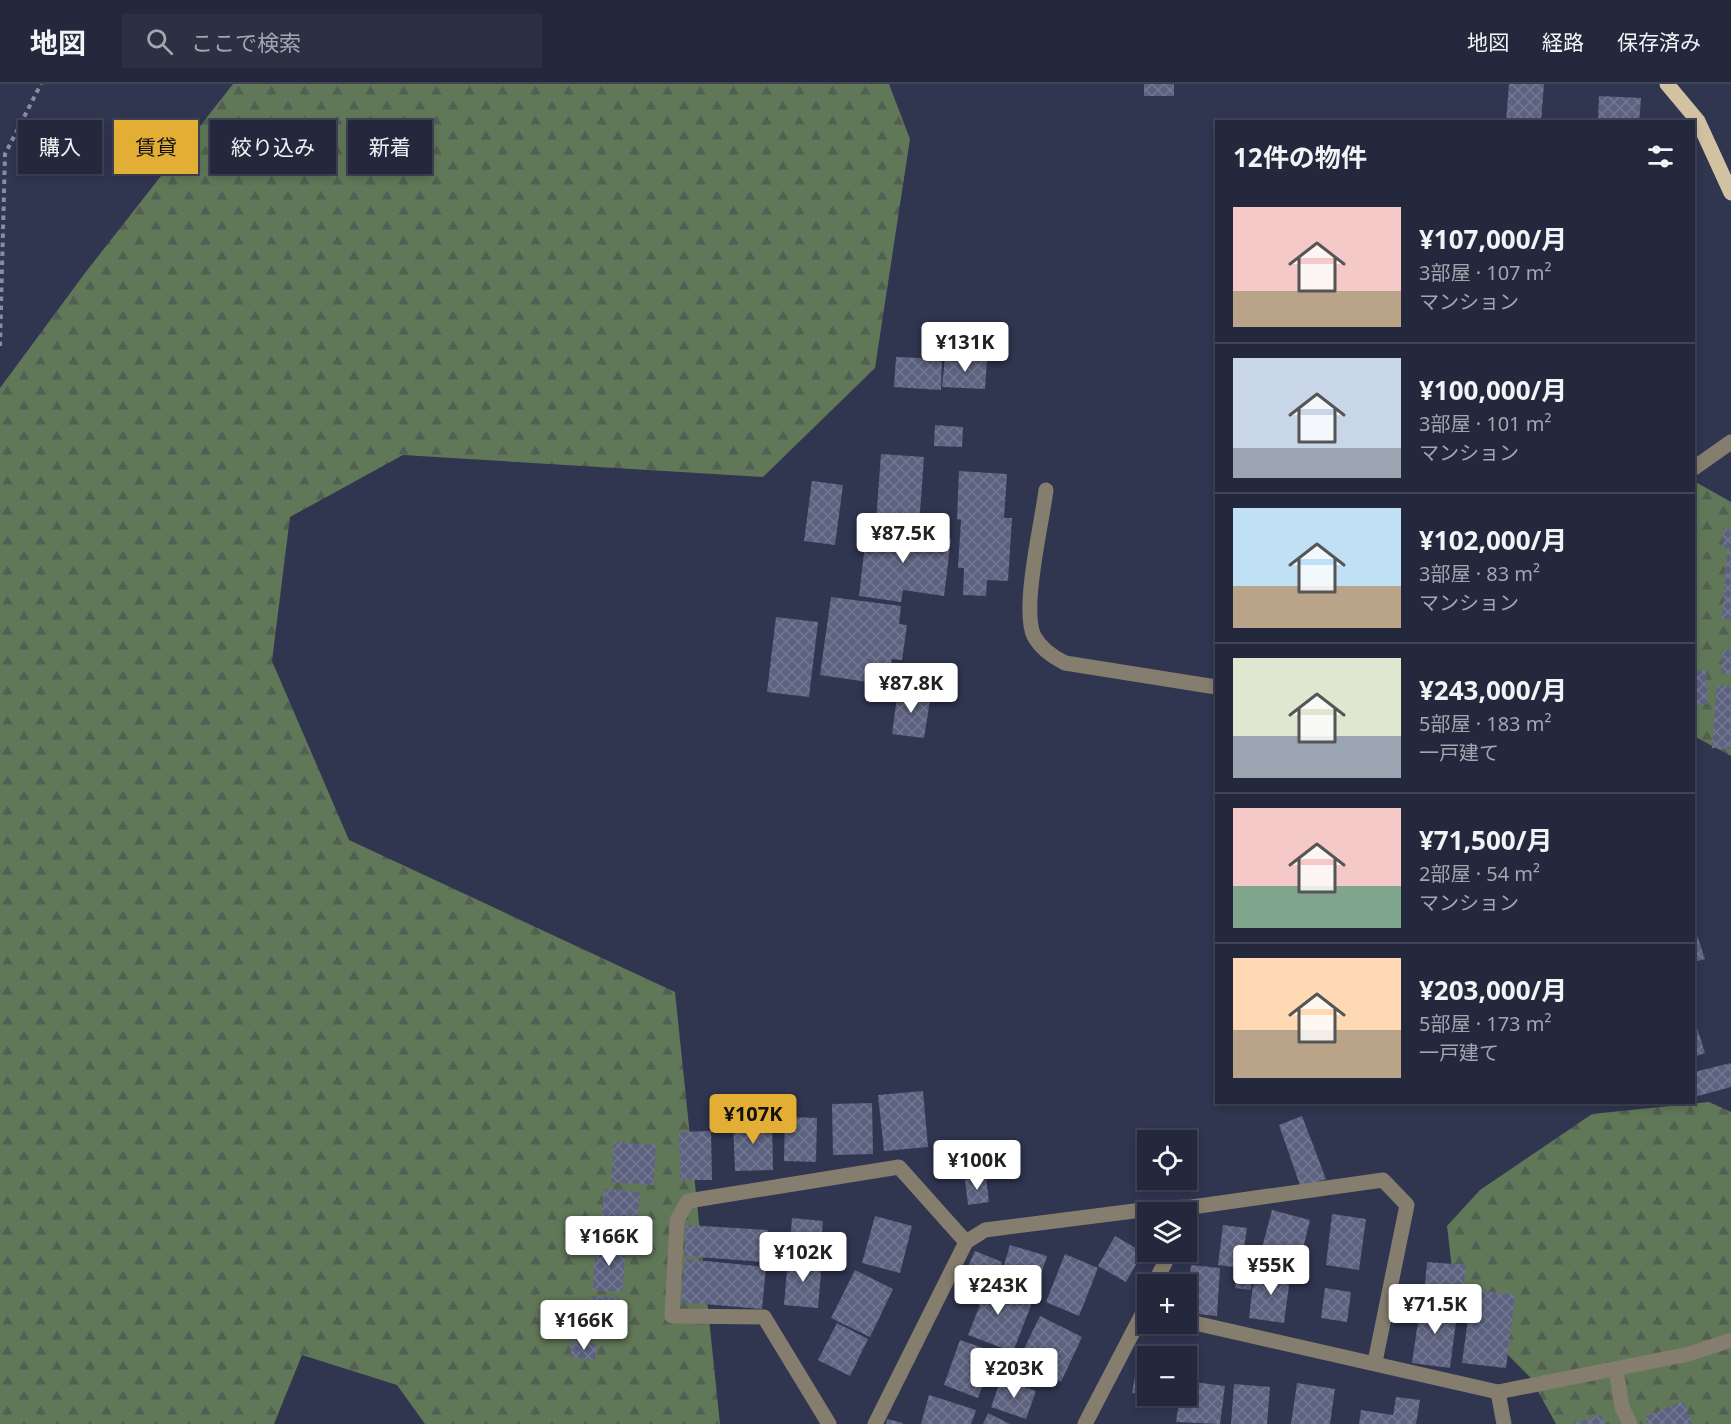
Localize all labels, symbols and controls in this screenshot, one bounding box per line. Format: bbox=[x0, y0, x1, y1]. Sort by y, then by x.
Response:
search box bbox=[122, 14, 542, 68]
text: 地図 bbox=[30, 23, 86, 61]
icon: search bbox=[143, 25, 176, 58]
text: ここで検索 bbox=[191, 27, 301, 57]
text: 地図 bbox=[1467, 28, 1509, 56]
text: 経路 bbox=[1542, 28, 1584, 56]
text: 保存済み bbox=[1617, 28, 1701, 56]
chip: 購入 bbox=[18, 120, 102, 174]
chip: 賃貸 bbox=[114, 120, 198, 174]
chip: 絞り込み bbox=[210, 120, 336, 174]
chip: 新着 bbox=[348, 120, 432, 174]
text: 12件の物件 bbox=[1233, 139, 1367, 175]
icon: filters bbox=[1644, 140, 1677, 173]
text: ¥107,000/月 bbox=[1419, 221, 1567, 257]
icon: home bbox=[1281, 231, 1353, 303]
text: 3部屋 · 107 m² bbox=[1419, 259, 1551, 286]
text: マンション bbox=[1419, 288, 1519, 315]
pin: ¥131K bbox=[923, 322, 1007, 373]
text: ¥131K bbox=[935, 328, 995, 355]
text: ¥100,000/月 bbox=[1419, 372, 1567, 408]
icon: home bbox=[1281, 382, 1353, 454]
text: 3部屋 · 101 m² bbox=[1419, 410, 1551, 437]
text: マンション bbox=[1419, 439, 1519, 466]
pin: ¥87.5K bbox=[854, 513, 952, 564]
text: ¥87.5K bbox=[871, 519, 935, 546]
text: ¥102,000/月 bbox=[1419, 522, 1567, 558]
icon: home bbox=[1281, 532, 1353, 604]
text: 3部屋 · 83 m² bbox=[1419, 560, 1540, 587]
text: マンション bbox=[1419, 589, 1519, 616]
pin: ¥87.8K bbox=[862, 663, 960, 714]
text: ¥87.8K bbox=[879, 669, 943, 696]
text: ¥243,000/月 bbox=[1419, 672, 1567, 708]
icon: home bbox=[1281, 682, 1353, 754]
text: 5部屋 · 183 m² bbox=[1419, 710, 1551, 737]
text: 一戸建て bbox=[1419, 739, 1499, 766]
text: ¥71,500/月 bbox=[1419, 822, 1552, 858]
icon: home bbox=[1281, 832, 1353, 904]
text: 2部屋 · 54 m² bbox=[1419, 860, 1540, 887]
text: マンション bbox=[1419, 889, 1519, 916]
text: ¥203,000/月 bbox=[1419, 972, 1567, 1008]
icon: home bbox=[1281, 982, 1353, 1054]
text: 5部屋 · 173 m² bbox=[1419, 1010, 1551, 1037]
text: 一戸建て bbox=[1419, 1039, 1499, 1066]
pin: ¥107K bbox=[711, 1094, 795, 1145]
text: ¥107K bbox=[723, 1100, 783, 1127]
map controls bbox=[1137, 1130, 1197, 1406]
button: locate bbox=[1137, 1130, 1197, 1190]
pin: ¥100K bbox=[935, 1140, 1019, 1191]
text: ¥100K bbox=[947, 1146, 1007, 1173]
button: layers bbox=[1137, 1202, 1197, 1262]
pin: ¥166K bbox=[567, 1216, 651, 1267]
text: ¥166K bbox=[579, 1222, 639, 1249]
pin: ¥102K bbox=[761, 1232, 845, 1283]
text: ¥102K bbox=[773, 1238, 833, 1265]
pin: ¥55K bbox=[1235, 1245, 1307, 1296]
text: ¥55K bbox=[1247, 1251, 1295, 1278]
pin: ¥243K bbox=[956, 1265, 1040, 1316]
text: ¥243K bbox=[968, 1271, 1028, 1298]
button: + bbox=[1137, 1274, 1197, 1334]
pin: ¥71.5K bbox=[1386, 1284, 1484, 1335]
text: ¥71.5K bbox=[1403, 1290, 1467, 1317]
pin: ¥166K bbox=[542, 1300, 626, 1351]
text: ¥166K bbox=[554, 1306, 614, 1333]
button: − bbox=[1137, 1346, 1197, 1406]
pin: ¥203K bbox=[972, 1348, 1056, 1399]
text: ¥203K bbox=[984, 1354, 1044, 1381]

